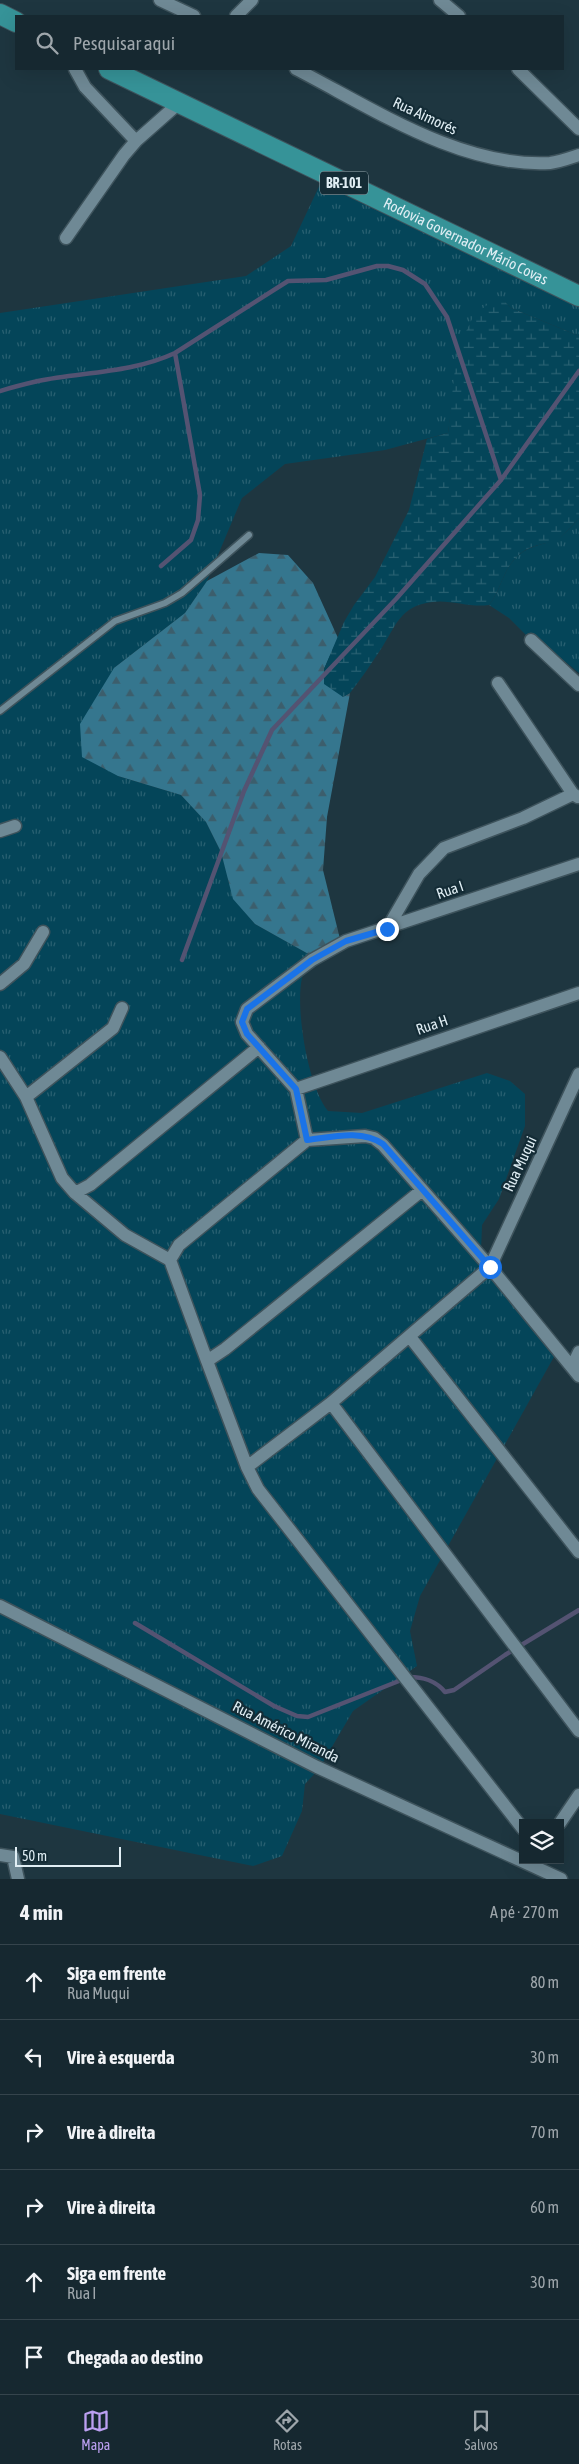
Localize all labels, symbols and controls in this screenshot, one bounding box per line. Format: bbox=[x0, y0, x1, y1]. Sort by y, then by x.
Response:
search box bbox=[15, 15, 564, 70]
icon: search bbox=[33, 29, 61, 57]
text: Pesquisar aqui bbox=[73, 32, 175, 54]
street label: Rua Aimorés bbox=[390, 93, 460, 138]
road number: BR-101 bbox=[320, 172, 368, 194]
street label: Rodovia Governador Mário Covas bbox=[381, 194, 551, 288]
street label: Rua I bbox=[434, 877, 466, 902]
route end bbox=[376, 918, 399, 941]
street label: Rua H bbox=[414, 1011, 450, 1038]
street label: Rua Muqui bbox=[499, 1134, 540, 1194]
route start bbox=[479, 1256, 502, 1279]
street label: Rua Américo Miranda bbox=[230, 1697, 342, 1766]
map controls bbox=[519, 1819, 564, 1864]
button: layers bbox=[519, 1819, 564, 1864]
scale bar bbox=[15, 1844, 121, 1867]
text: 50 m bbox=[22, 1848, 47, 1864]
text: 4 min bbox=[20, 1900, 63, 1924]
text: A pé · 270 m bbox=[490, 1903, 559, 1921]
text: Siga em frente bbox=[67, 1962, 166, 1984]
icon: ahead bbox=[20, 1968, 48, 1996]
text: 80 m bbox=[530, 1973, 559, 1991]
text: Rua Muqui bbox=[67, 1984, 130, 2002]
icon: left bbox=[20, 2043, 48, 2071]
text: Vire à esquerda bbox=[67, 2046, 175, 2068]
text: 30 m bbox=[530, 2048, 559, 2066]
icon: right bbox=[20, 2118, 48, 2146]
text: Vire à direita bbox=[67, 2121, 155, 2143]
text: 70 m bbox=[530, 2123, 559, 2141]
icon: right bbox=[20, 2193, 48, 2221]
text: Vire à direita bbox=[67, 2196, 155, 2218]
text: 60 m bbox=[530, 2198, 559, 2216]
text: Siga em frente bbox=[67, 2262, 166, 2284]
icon: ahead bbox=[20, 2268, 48, 2296]
text: 30 m bbox=[530, 2273, 559, 2291]
text: Rua I bbox=[67, 2284, 96, 2302]
icon: arrive bbox=[20, 2343, 48, 2371]
text: Chegada ao destino bbox=[67, 2346, 203, 2368]
tab: Mapa bbox=[81, 2407, 110, 2453]
tab: Rotas bbox=[273, 2407, 302, 2453]
tab: Salvos bbox=[465, 2407, 498, 2453]

